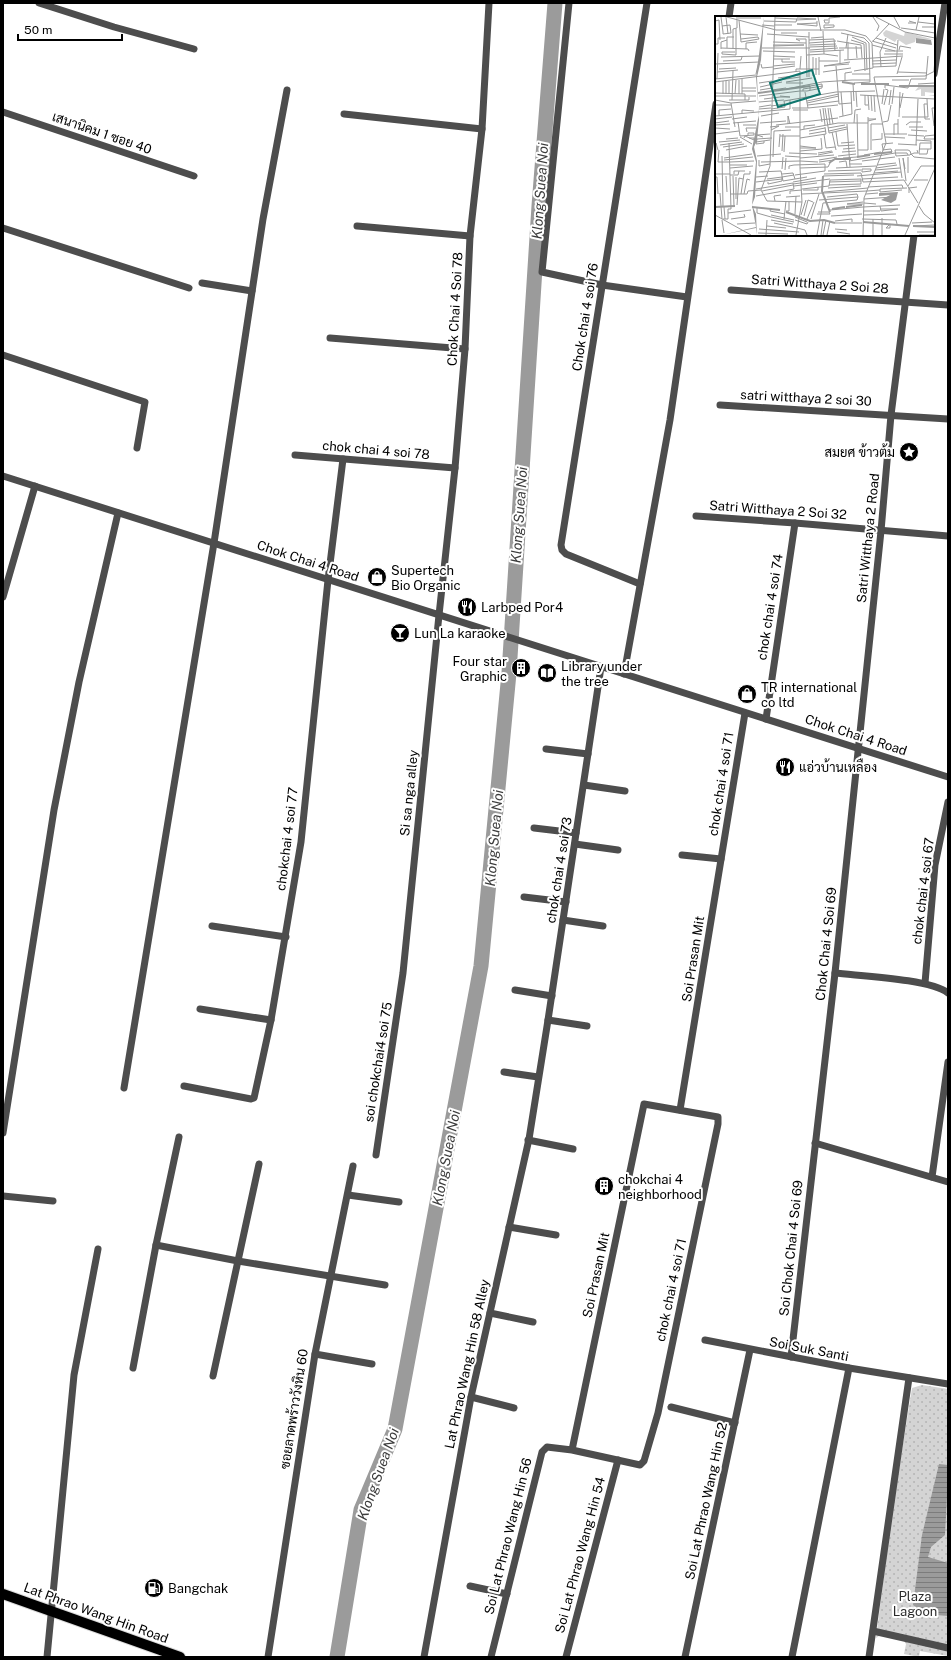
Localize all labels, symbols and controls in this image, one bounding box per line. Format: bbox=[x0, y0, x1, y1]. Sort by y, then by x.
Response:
scale bar bbox=[18, 16, 122, 42]
inset map bbox=[715, 16, 935, 236]
text: 50 m bbox=[24, 23, 52, 37]
street label: เสนานิคม 1 ซอย 40 bbox=[50, 108, 154, 157]
water label: Klong Suea Noi bbox=[529, 142, 551, 240]
street label: Chok Chai 4 Soi 78 bbox=[445, 252, 465, 366]
street label: Chok chai 4 soi 76 bbox=[569, 262, 601, 372]
street label: Satri Witthaya 2 Soi 28 bbox=[751, 272, 889, 296]
street label: satri witthaya 2 soi 30 bbox=[740, 387, 872, 409]
street label: chok chai 4 soi 78 bbox=[322, 438, 430, 462]
place icon: สมยศ ข้าวต้ม bbox=[898, 441, 920, 463]
place label: สมยศ ข้าวต้ม bbox=[825, 443, 895, 460]
water label: Klong Suea Noi bbox=[508, 466, 530, 564]
street label: Satri Witthaya 2 Road bbox=[854, 472, 882, 604]
street label: Satri Witthaya 2 Soi 32 bbox=[709, 498, 847, 522]
street label: Chok Chai 4 Road bbox=[255, 537, 361, 585]
street label: chok chai 4 soi 74 bbox=[754, 553, 786, 661]
place label: Supertech Bio Organic bbox=[391, 563, 461, 593]
shop icon: Supertech Bio Organic bbox=[366, 566, 388, 588]
restaurant icon: Larbped Por4 bbox=[456, 596, 478, 618]
place label: Larbped Por4 bbox=[481, 600, 563, 615]
bar icon: Lun La karaoke bbox=[389, 622, 411, 644]
place label: Lun La karaoke bbox=[414, 626, 506, 641]
place label: Four star Graphic bbox=[453, 654, 507, 684]
building icon: Four star Graphic bbox=[510, 657, 532, 679]
place label: Library under the tree bbox=[561, 659, 642, 689]
library icon: Library under the tree bbox=[536, 662, 558, 684]
place label: TR international co ltd bbox=[761, 680, 857, 710]
shop icon: TR international co ltd bbox=[736, 683, 758, 705]
street label: Chok Chai 4 Road bbox=[803, 711, 909, 759]
street label: chok chai 4 soi 71 bbox=[705, 731, 737, 837]
street label: Si sa nga alley bbox=[397, 749, 421, 837]
restaurant icon: แอ่วบ้านเหลือง bbox=[774, 756, 796, 778]
place label: แอ่วบ้านเหลือง bbox=[799, 758, 877, 775]
street label: chokchai 4 soi 77 bbox=[273, 786, 301, 892]
water label: Klong Suea Noi bbox=[482, 789, 506, 887]
street label: chok chai 4 soi 73 bbox=[543, 816, 575, 924]
street label: chok chai 4 soi 67 bbox=[909, 837, 937, 945]
street label: Chok Chai 4 Soi 69 bbox=[813, 886, 839, 1002]
street label: Soi Prasan Mit bbox=[679, 915, 707, 1003]
street label: soi chokchai4 soi 75 bbox=[361, 1001, 395, 1123]
water label: Klong Suea Noi bbox=[429, 1108, 463, 1207]
place label: chokchai 4 neighborhood bbox=[618, 1172, 702, 1202]
building icon: chokchai 4 neighborhood bbox=[593, 1175, 615, 1197]
street label: Soi Chok Chai 4 Soi 69 bbox=[776, 1179, 806, 1317]
street label: Soi Prasan Mit bbox=[580, 1231, 612, 1319]
street label: chok chai 4 soi 71 bbox=[653, 1237, 689, 1343]
street label: Lat Phrao Wang Hin 58 Alley bbox=[442, 1278, 492, 1450]
street label: Soi Suk Santi bbox=[768, 1334, 850, 1364]
street label: ซอยลาดพร้าววังหิน 60 bbox=[275, 1347, 311, 1470]
street label: Soi Lat Phrao Wang Hin 52 bbox=[682, 1421, 730, 1581]
water label: Klong Suea Noi bbox=[354, 1425, 402, 1522]
street label: Soi Lat Phrao Wang Hin 56 bbox=[481, 1456, 535, 1616]
street label: Soi Lat Phrao Wang Hin 54 bbox=[552, 1475, 608, 1635]
fuel station icon: Bangchak bbox=[143, 1577, 165, 1599]
street label: Lat Phrao Wang Hin Road bbox=[22, 1580, 170, 1646]
place label: Bangchak bbox=[168, 1581, 228, 1596]
park label: Plaza Lagoon bbox=[893, 1589, 937, 1619]

